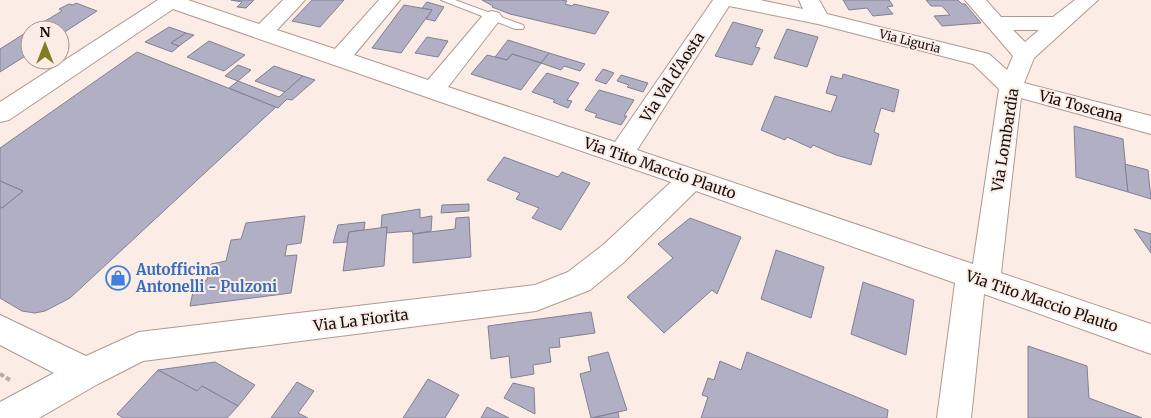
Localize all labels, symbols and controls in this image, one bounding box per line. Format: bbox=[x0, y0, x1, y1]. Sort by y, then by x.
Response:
north arrow bbox=[20, 20, 70, 70]
text: N bbox=[39, 23, 51, 41]
street label: Via Liguria bbox=[877, 26, 943, 56]
street label: Via Val d'Aosta bbox=[635, 28, 708, 126]
street label: Via Toscana bbox=[1036, 85, 1125, 126]
street label: Via Lombardia bbox=[987, 87, 1023, 194]
street label: Via Tito Maccio Plauto bbox=[580, 133, 739, 203]
place label: Autofficina Antonelli - Pulzoni bbox=[135, 260, 277, 296]
shop icon: Autofficina Antonelli - Pulzoni bbox=[105, 265, 131, 291]
street label: Via Tito Maccio Plauto bbox=[962, 266, 1121, 336]
street label: Via La Fiorita bbox=[311, 305, 410, 335]

